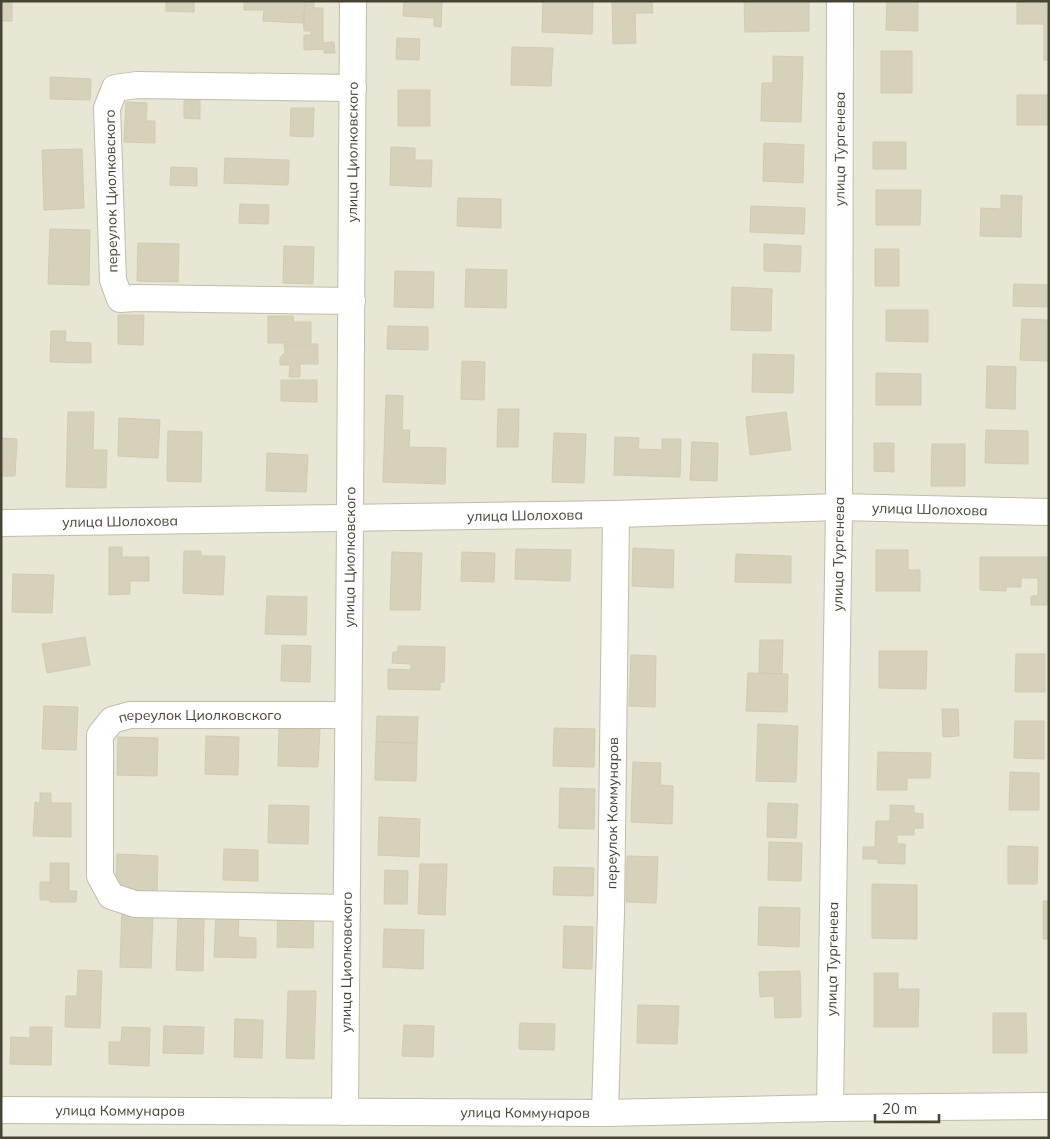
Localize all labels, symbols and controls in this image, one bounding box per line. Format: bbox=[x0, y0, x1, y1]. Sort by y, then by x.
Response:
street label: улица Циолковского bbox=[343, 81, 362, 223]
street label: улица Тургенева bbox=[831, 92, 849, 206]
street label: переулок Циолковского bbox=[101, 109, 121, 273]
street label: улица Циолковского bbox=[340, 486, 359, 628]
street label: улица Тургенева bbox=[828, 497, 848, 611]
street label: улица Шолохова bbox=[872, 499, 988, 520]
street label: улица Шолохова bbox=[467, 505, 583, 525]
street label: улица Шолохова bbox=[62, 511, 178, 531]
street label: переулок Циолковского bbox=[116, 706, 282, 727]
street label: переулок Коммунаров bbox=[602, 737, 622, 889]
street label: улица Циолковского bbox=[337, 892, 356, 1033]
street label: улица Тургенева bbox=[822, 902, 842, 1016]
scale bar bbox=[875, 1092, 939, 1124]
text: 20 m bbox=[882, 1099, 917, 1118]
street label: улица Коммунаров bbox=[55, 1101, 185, 1120]
street label: улица Коммунаров bbox=[460, 1103, 590, 1122]

